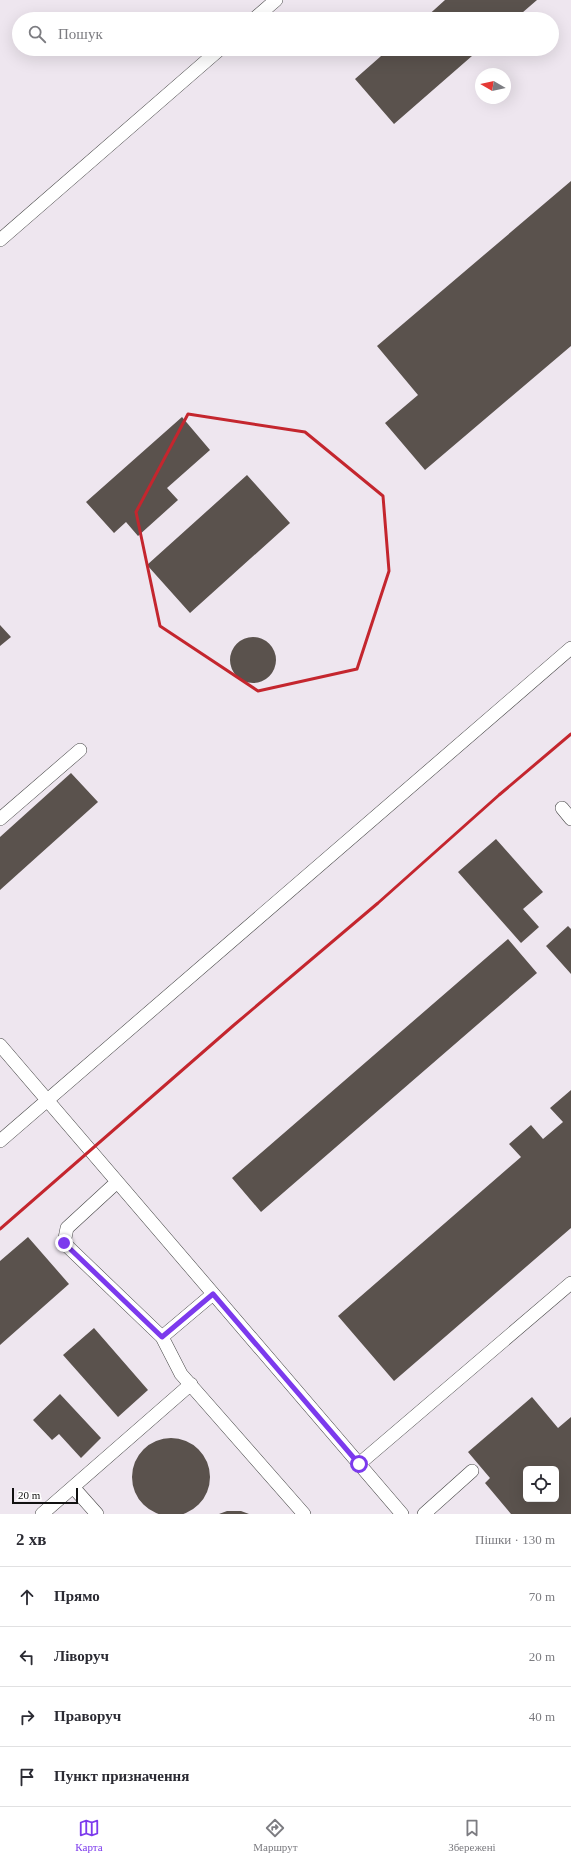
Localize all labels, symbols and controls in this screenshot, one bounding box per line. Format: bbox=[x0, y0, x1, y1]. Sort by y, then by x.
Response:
search box bbox=[12, 12, 559, 56]
icon: search bbox=[26, 23, 48, 45]
text: Пошук bbox=[58, 26, 103, 42]
north arrow bbox=[475, 68, 511, 104]
route end bbox=[55, 1234, 73, 1252]
route start bbox=[350, 1455, 368, 1473]
map controls bbox=[523, 1466, 559, 1502]
button: locate bbox=[523, 1466, 559, 1502]
scale bar bbox=[12, 1486, 78, 1505]
text: 20 m bbox=[18, 1489, 40, 1501]
text: 2 хв bbox=[16, 1530, 46, 1549]
text: Пішки · 130 m bbox=[475, 1532, 555, 1547]
icon: ahead bbox=[16, 1586, 38, 1608]
text: Прямо bbox=[54, 1588, 100, 1604]
text: 70 m bbox=[529, 1589, 555, 1604]
icon: left bbox=[16, 1646, 38, 1668]
text: Ліворуч bbox=[54, 1648, 109, 1664]
text: 20 m bbox=[529, 1649, 555, 1664]
icon: right bbox=[16, 1706, 38, 1728]
text: Праворуч bbox=[54, 1708, 121, 1724]
text: 40 m bbox=[529, 1709, 555, 1724]
icon: arrive bbox=[16, 1766, 38, 1788]
text: Пункт призначення bbox=[54, 1768, 189, 1784]
tab: Карта bbox=[75, 1817, 103, 1853]
tab: Маршрут bbox=[253, 1817, 298, 1853]
tab: Збережені bbox=[448, 1817, 496, 1853]

